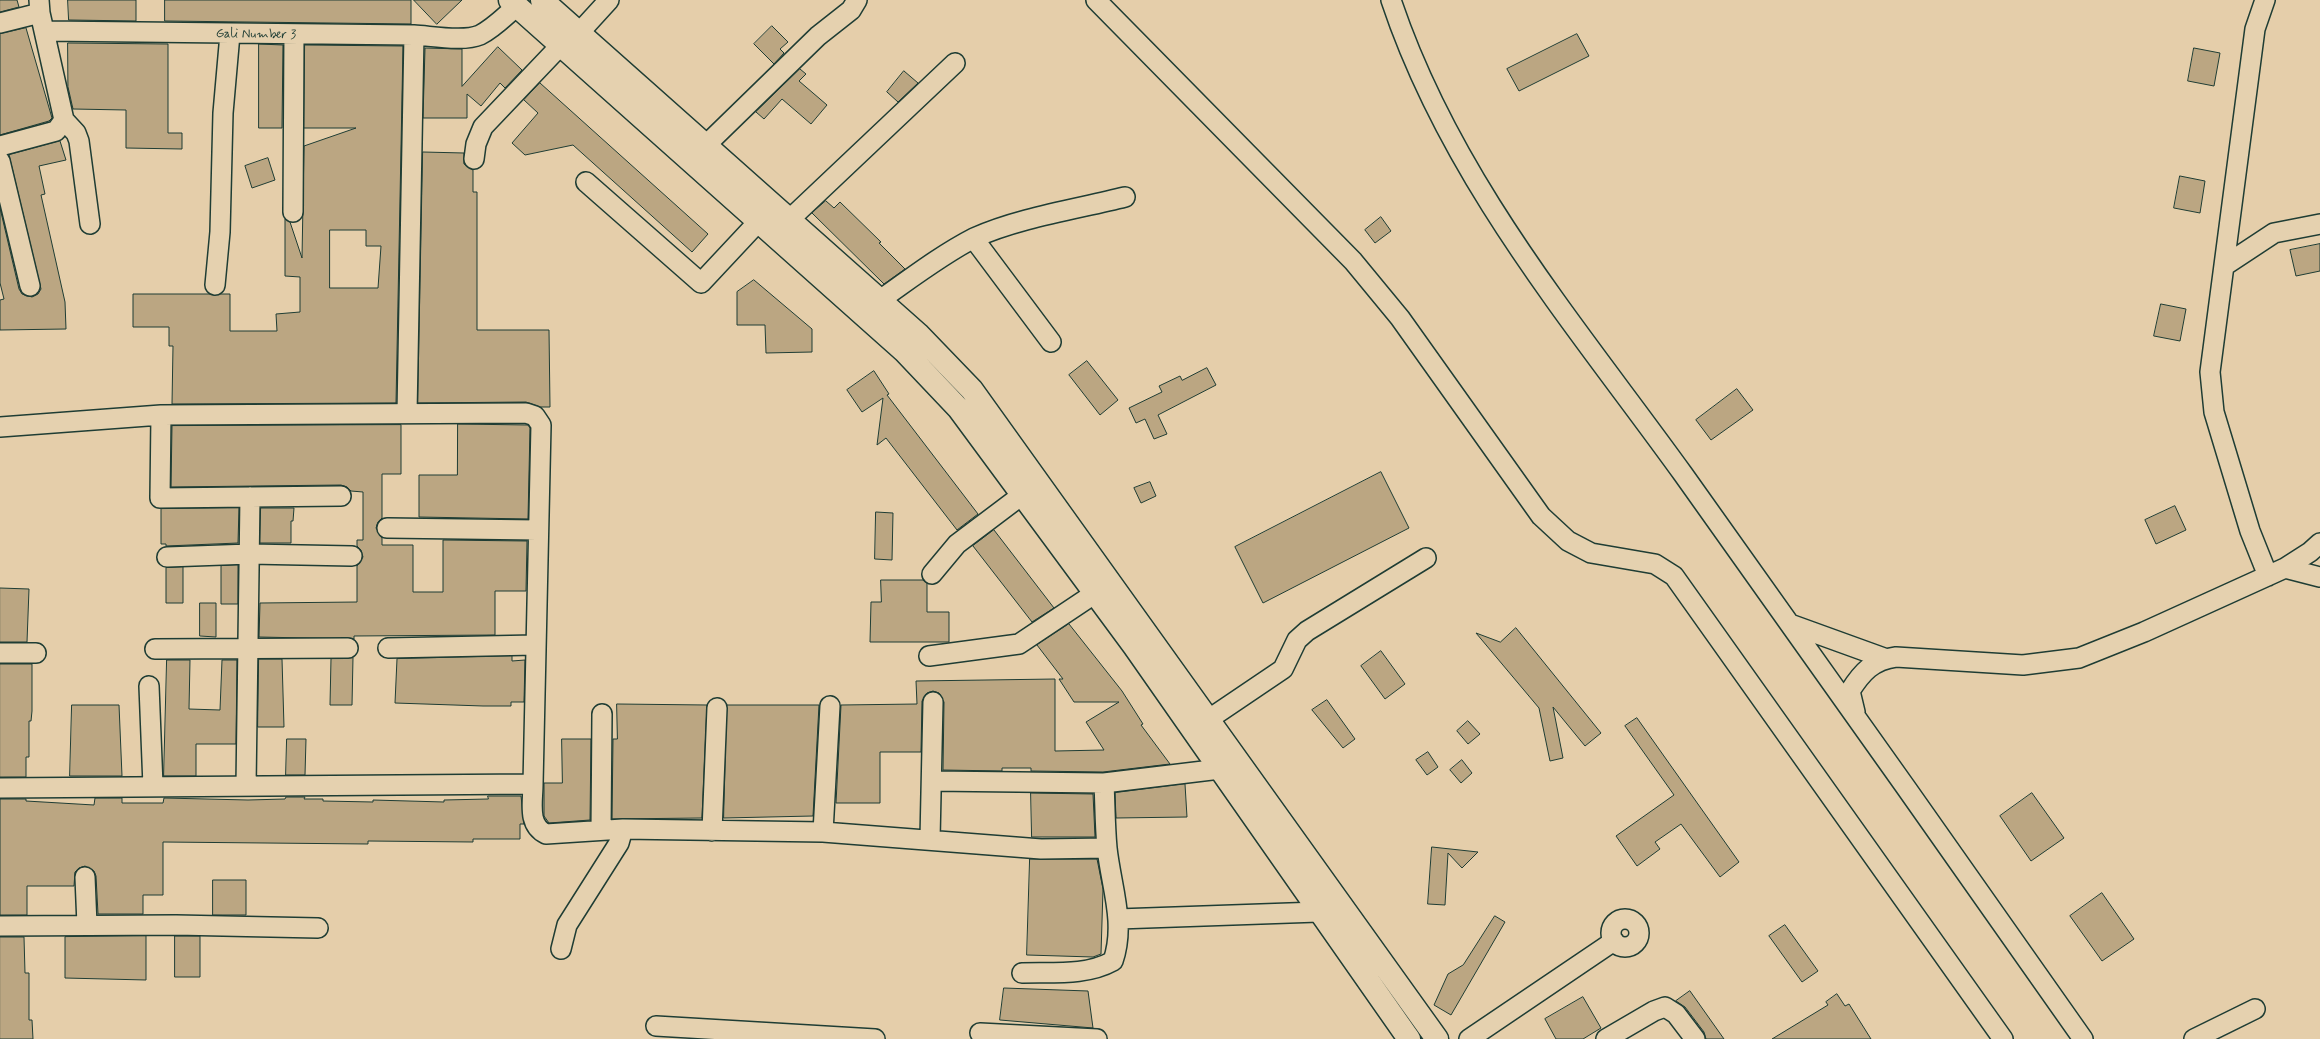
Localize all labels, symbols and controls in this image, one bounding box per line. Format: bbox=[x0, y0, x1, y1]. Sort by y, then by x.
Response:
street label: Gali Number 3 bbox=[216, 27, 296, 43]

